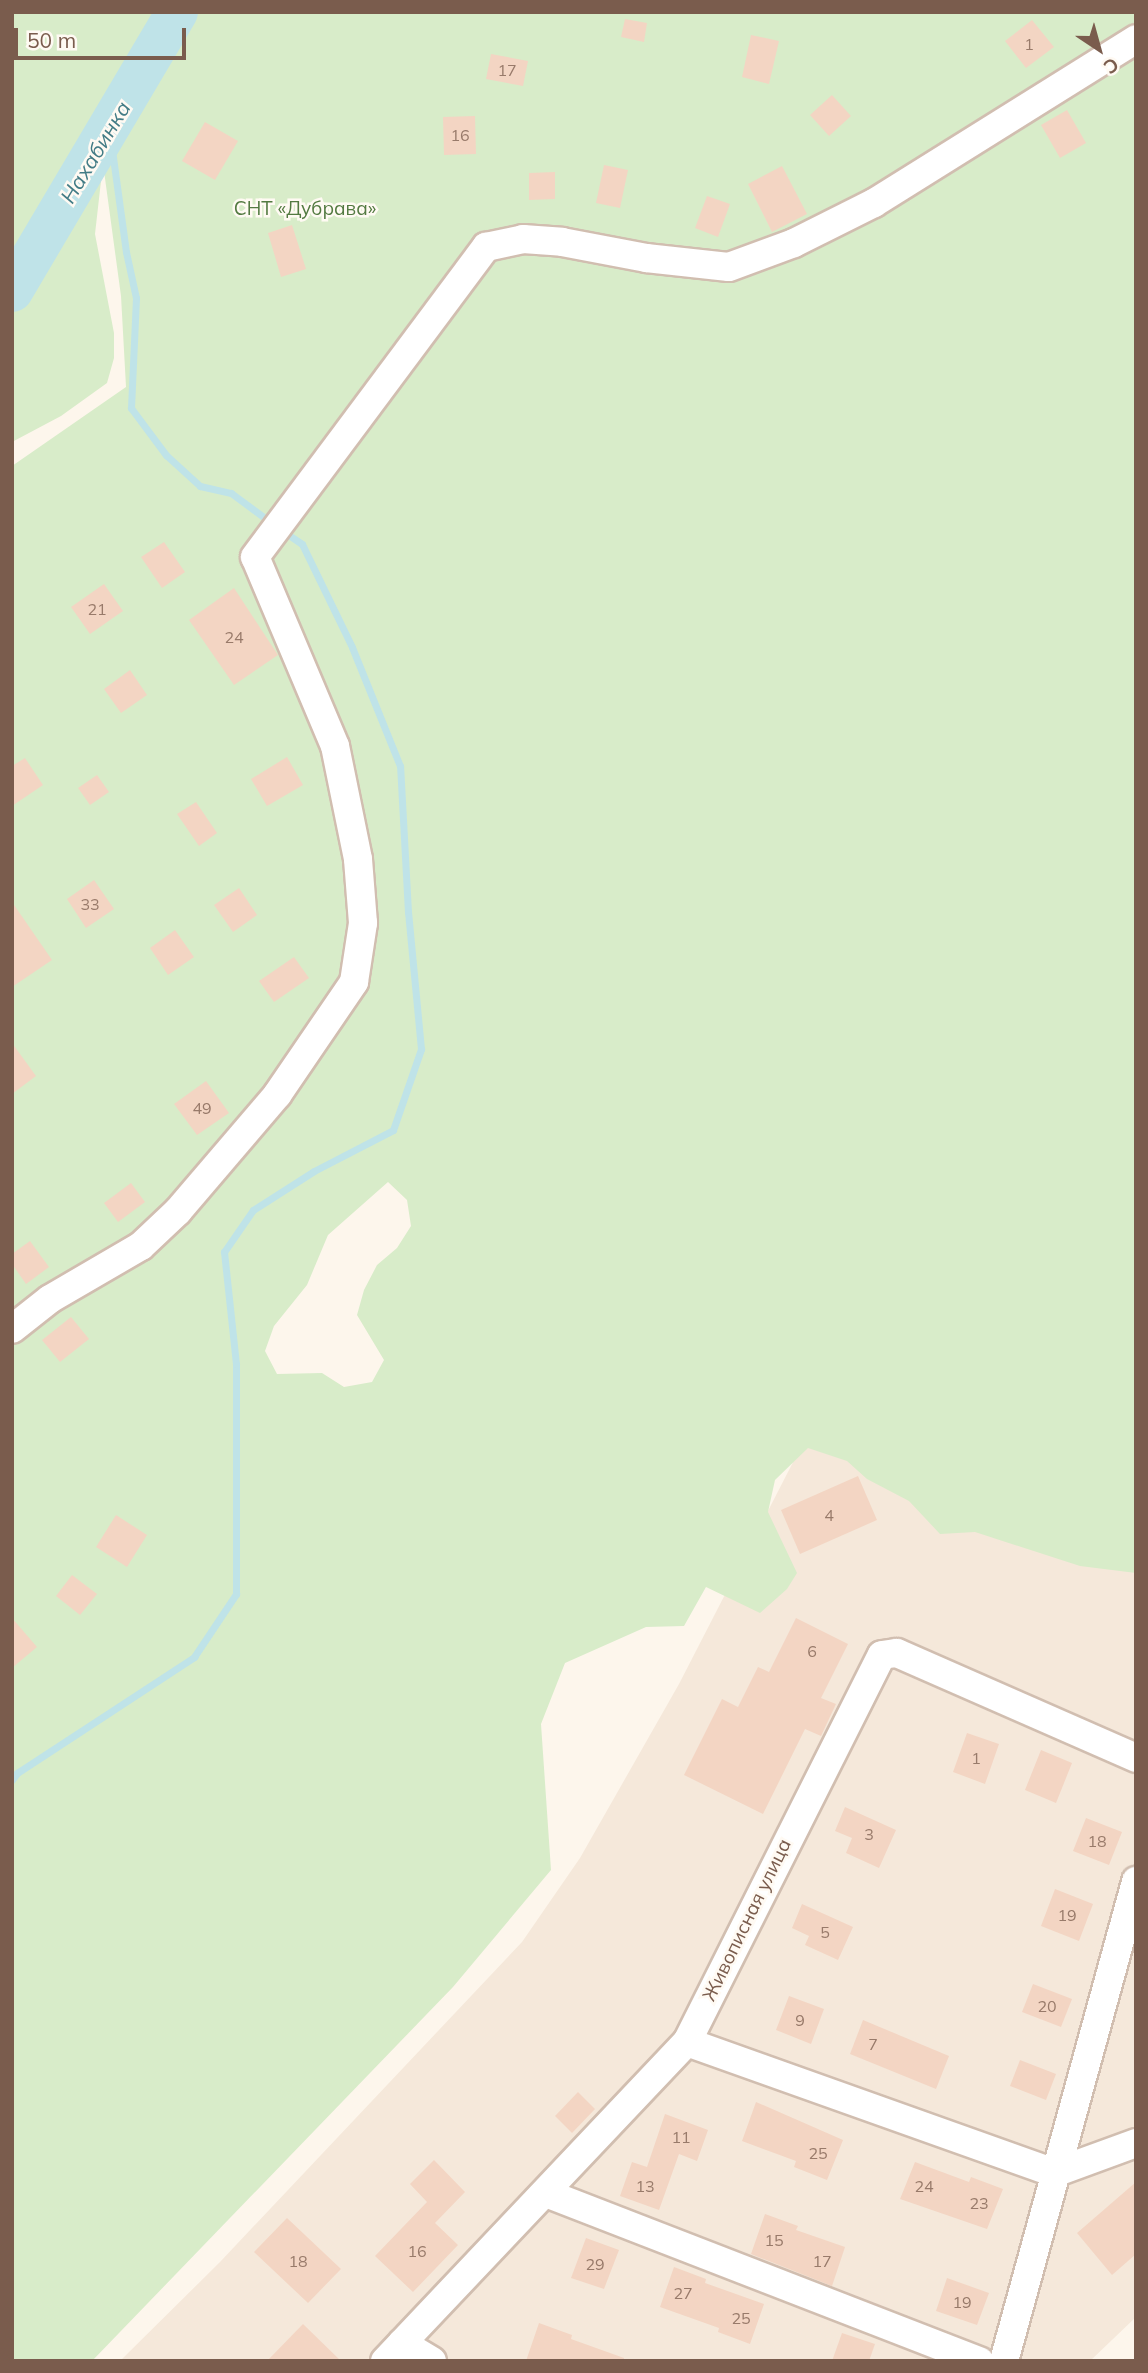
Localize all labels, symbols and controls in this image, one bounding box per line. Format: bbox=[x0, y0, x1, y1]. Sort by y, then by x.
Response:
scale bar bbox=[18, 14, 189, 58]
north arrow bbox=[1064, 14, 1134, 84]
text: 50 m bbox=[27, 27, 76, 53]
house number: 1 bbox=[1024, 34, 1034, 54]
text: С bbox=[1099, 52, 1124, 80]
house number: 17 bbox=[497, 60, 517, 80]
water label: Нахабинка bbox=[55, 96, 135, 208]
house number: 16 bbox=[450, 125, 470, 145]
park label: СНТ «Дубрава» bbox=[234, 198, 376, 220]
house number: 21 bbox=[87, 599, 107, 619]
house number: 24 bbox=[224, 627, 244, 647]
house number: 33 bbox=[80, 894, 100, 914]
house number: 49 bbox=[192, 1098, 212, 1118]
house number: 4 bbox=[824, 1505, 834, 1525]
house number: 6 bbox=[807, 1641, 817, 1661]
house number: 1 bbox=[971, 1748, 981, 1768]
house number: 3 bbox=[864, 1824, 874, 1844]
house number: 18 bbox=[1087, 1831, 1107, 1851]
street label: Живописная улица bbox=[698, 1835, 796, 2005]
house number: 19 bbox=[1057, 1905, 1077, 1925]
house number: 5 bbox=[820, 1922, 830, 1942]
house number: 20 bbox=[1037, 1996, 1057, 2016]
house number: 9 bbox=[795, 2010, 805, 2030]
house number: 7 bbox=[868, 2034, 878, 2054]
house number: 11 bbox=[671, 2127, 691, 2147]
house number: 25 bbox=[808, 2143, 828, 2163]
house number: 13 bbox=[635, 2176, 655, 2196]
house number: 24 bbox=[914, 2176, 934, 2196]
house number: 23 bbox=[969, 2193, 989, 2213]
house number: 15 bbox=[764, 2230, 784, 2250]
house number: 16 bbox=[407, 2241, 427, 2261]
house number: 18 bbox=[288, 2251, 308, 2271]
house number: 17 bbox=[812, 2251, 832, 2271]
house number: 29 bbox=[585, 2254, 605, 2274]
house number: 27 bbox=[673, 2283, 693, 2303]
house number: 19 bbox=[952, 2292, 972, 2312]
house number: 25 bbox=[731, 2308, 751, 2328]

